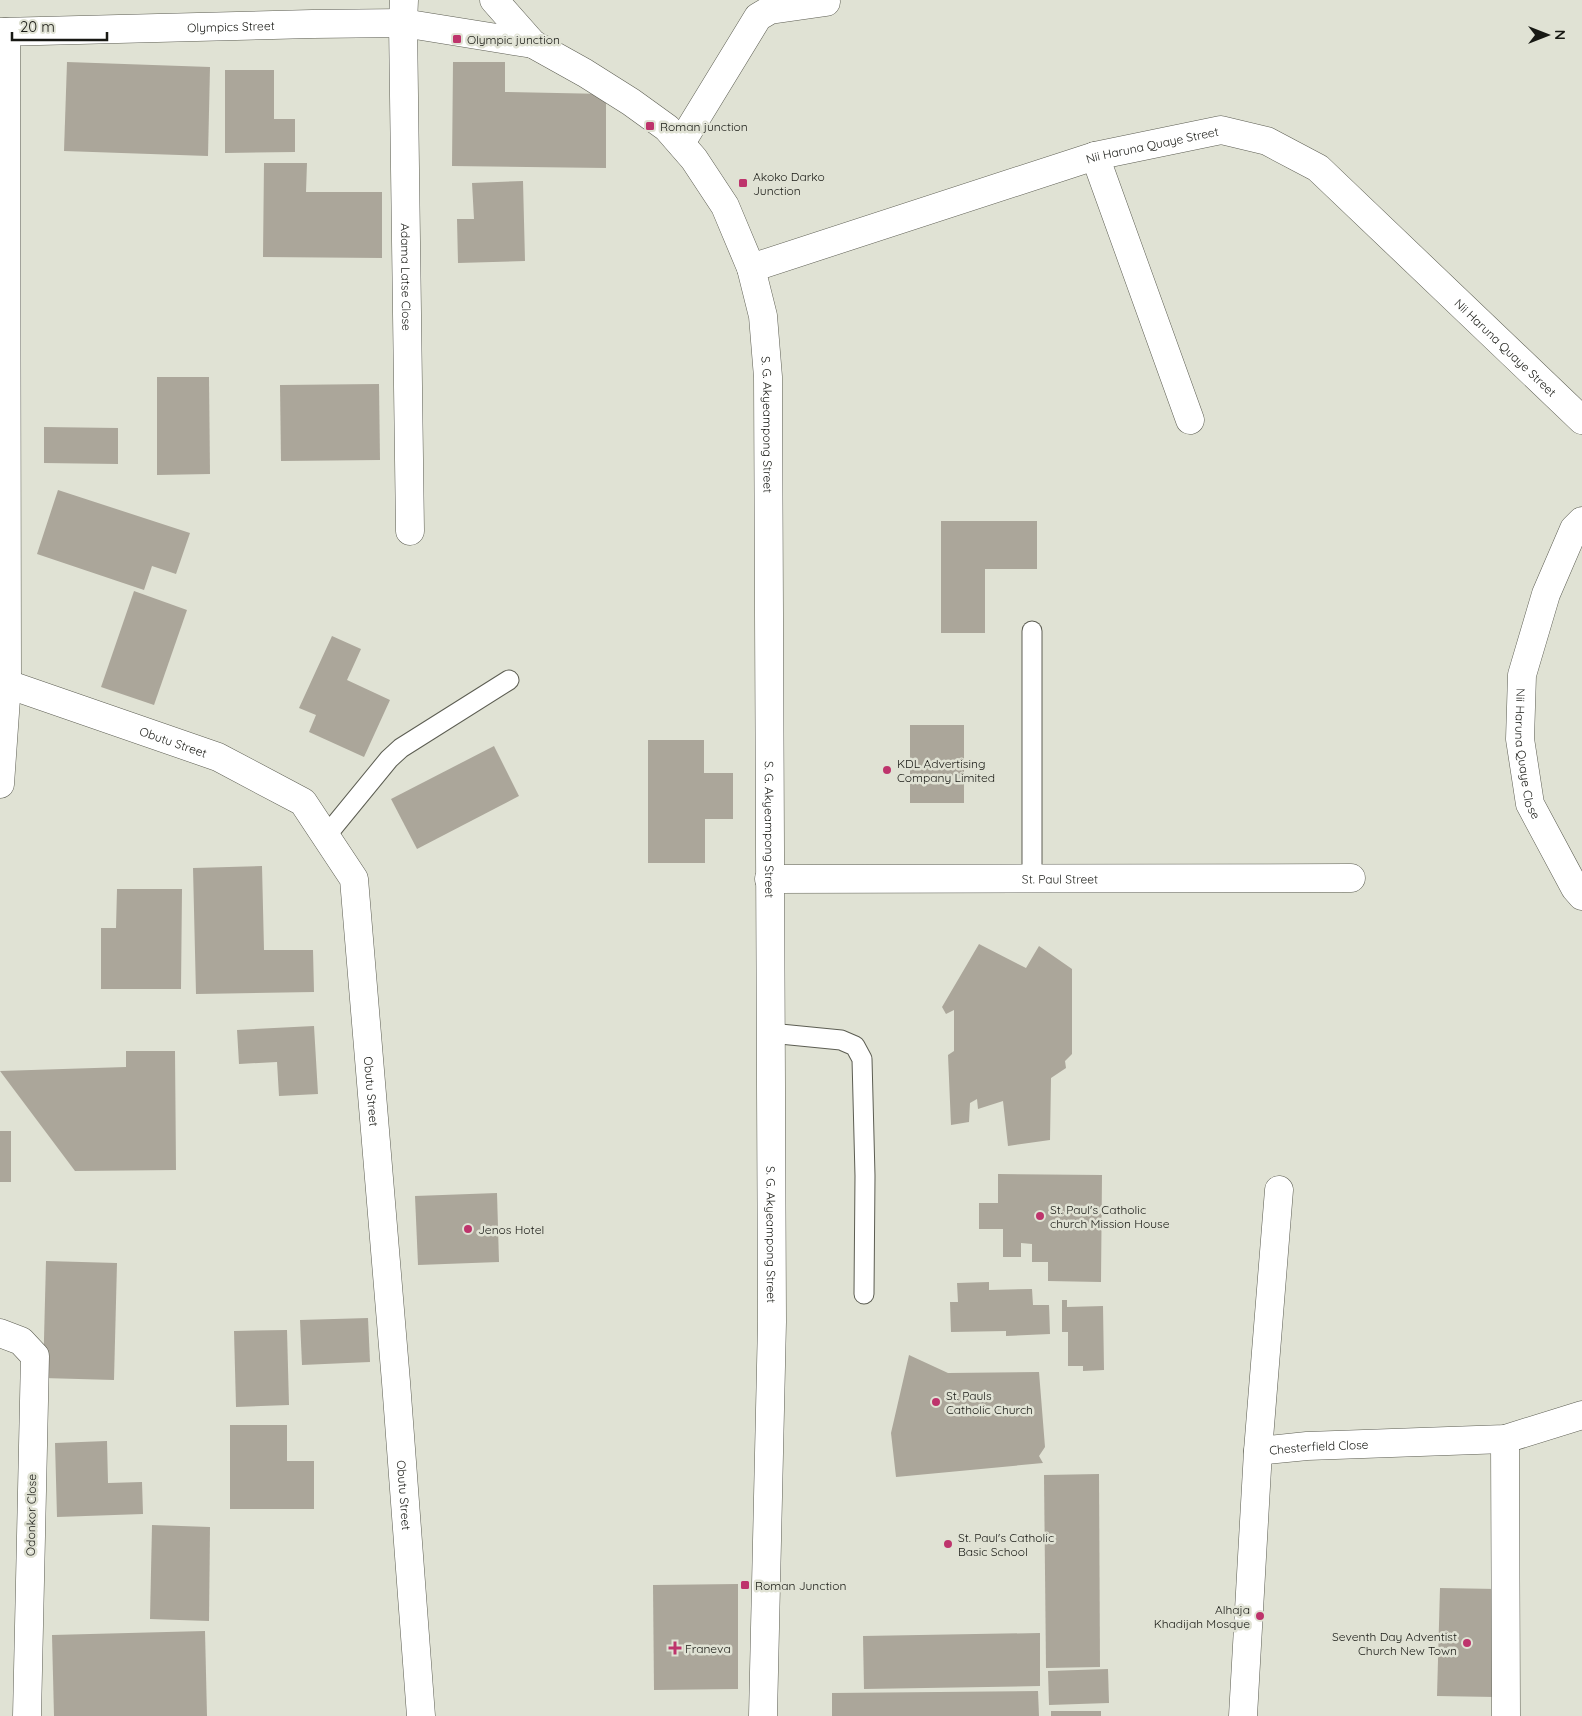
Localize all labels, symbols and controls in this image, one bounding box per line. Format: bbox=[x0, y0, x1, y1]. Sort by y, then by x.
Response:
scale bar bbox=[12, 10, 108, 42]
north arrow bbox=[1522, 10, 1572, 60]
text: 20 m bbox=[20, 17, 55, 36]
street label: Olympics Street bbox=[187, 17, 275, 35]
text: N bbox=[1551, 30, 1569, 40]
place label: Olympic junction bbox=[467, 32, 560, 47]
marker: Olympic junction bbox=[451, 33, 463, 45]
place label: Roman junction bbox=[660, 119, 748, 134]
marker: Roman junction bbox=[644, 120, 656, 132]
street label: Nii Haruna Quaye Street bbox=[1084, 123, 1220, 166]
place label: Akoko Darko Junction bbox=[753, 169, 825, 198]
marker: Akoko Darko Junction bbox=[737, 177, 749, 189]
street label: Adama Latse Close bbox=[398, 223, 415, 331]
street label: Nii Haruna Quaye Street bbox=[1452, 295, 1560, 399]
street label: S. G. Akyeampong Street bbox=[759, 355, 776, 493]
street label: Nii Haruna Quaye Close bbox=[1512, 688, 1544, 822]
street label: Obutu Street bbox=[138, 723, 209, 760]
place label: KDL Advertising Company Limited bbox=[897, 756, 995, 785]
street label: S. G. Akyeampong Street bbox=[762, 761, 778, 898]
marker: KDL Advertising Company Limited bbox=[881, 764, 893, 776]
street label: St. Paul Street bbox=[1022, 871, 1098, 886]
street label: Obutu Street bbox=[361, 1056, 382, 1127]
street label: S. G. Akyeampong Street bbox=[764, 1166, 779, 1303]
place label: St. Paul's Catholic church Mission House bbox=[1050, 1202, 1170, 1231]
marker: St. Paul's Catholic church Mission House bbox=[1034, 1210, 1046, 1222]
place label: Jenos Hotel bbox=[478, 1222, 544, 1237]
marker: Jenos Hotel bbox=[462, 1223, 474, 1235]
place label: St. Pauls Catholic Church bbox=[946, 1388, 1033, 1417]
marker: St. Pauls Catholic Church bbox=[930, 1396, 942, 1408]
street label: Chesterfield Close bbox=[1268, 1436, 1369, 1457]
street label: Obutu Street bbox=[394, 1460, 415, 1531]
street label: Odonkor Close bbox=[23, 1474, 39, 1556]
place label: St. Paul's Catholic Basic School bbox=[958, 1530, 1054, 1559]
marker: St. Paul's Catholic Basic School bbox=[942, 1538, 954, 1550]
place label: Roman Junction bbox=[755, 1578, 846, 1593]
marker: Roman Junction bbox=[739, 1579, 751, 1591]
place label: Alhaja Khadijah Mosque bbox=[1154, 1602, 1250, 1631]
marker: Alhaja Khadijah Mosque bbox=[1254, 1610, 1266, 1622]
place label: Seventh Day Adventist Church New Town bbox=[1332, 1629, 1457, 1658]
marker: Seventh Day Adventist Church New Town bbox=[1461, 1637, 1473, 1649]
place label: Franeva bbox=[685, 1641, 731, 1656]
marker: Franeva bbox=[669, 1642, 681, 1654]

